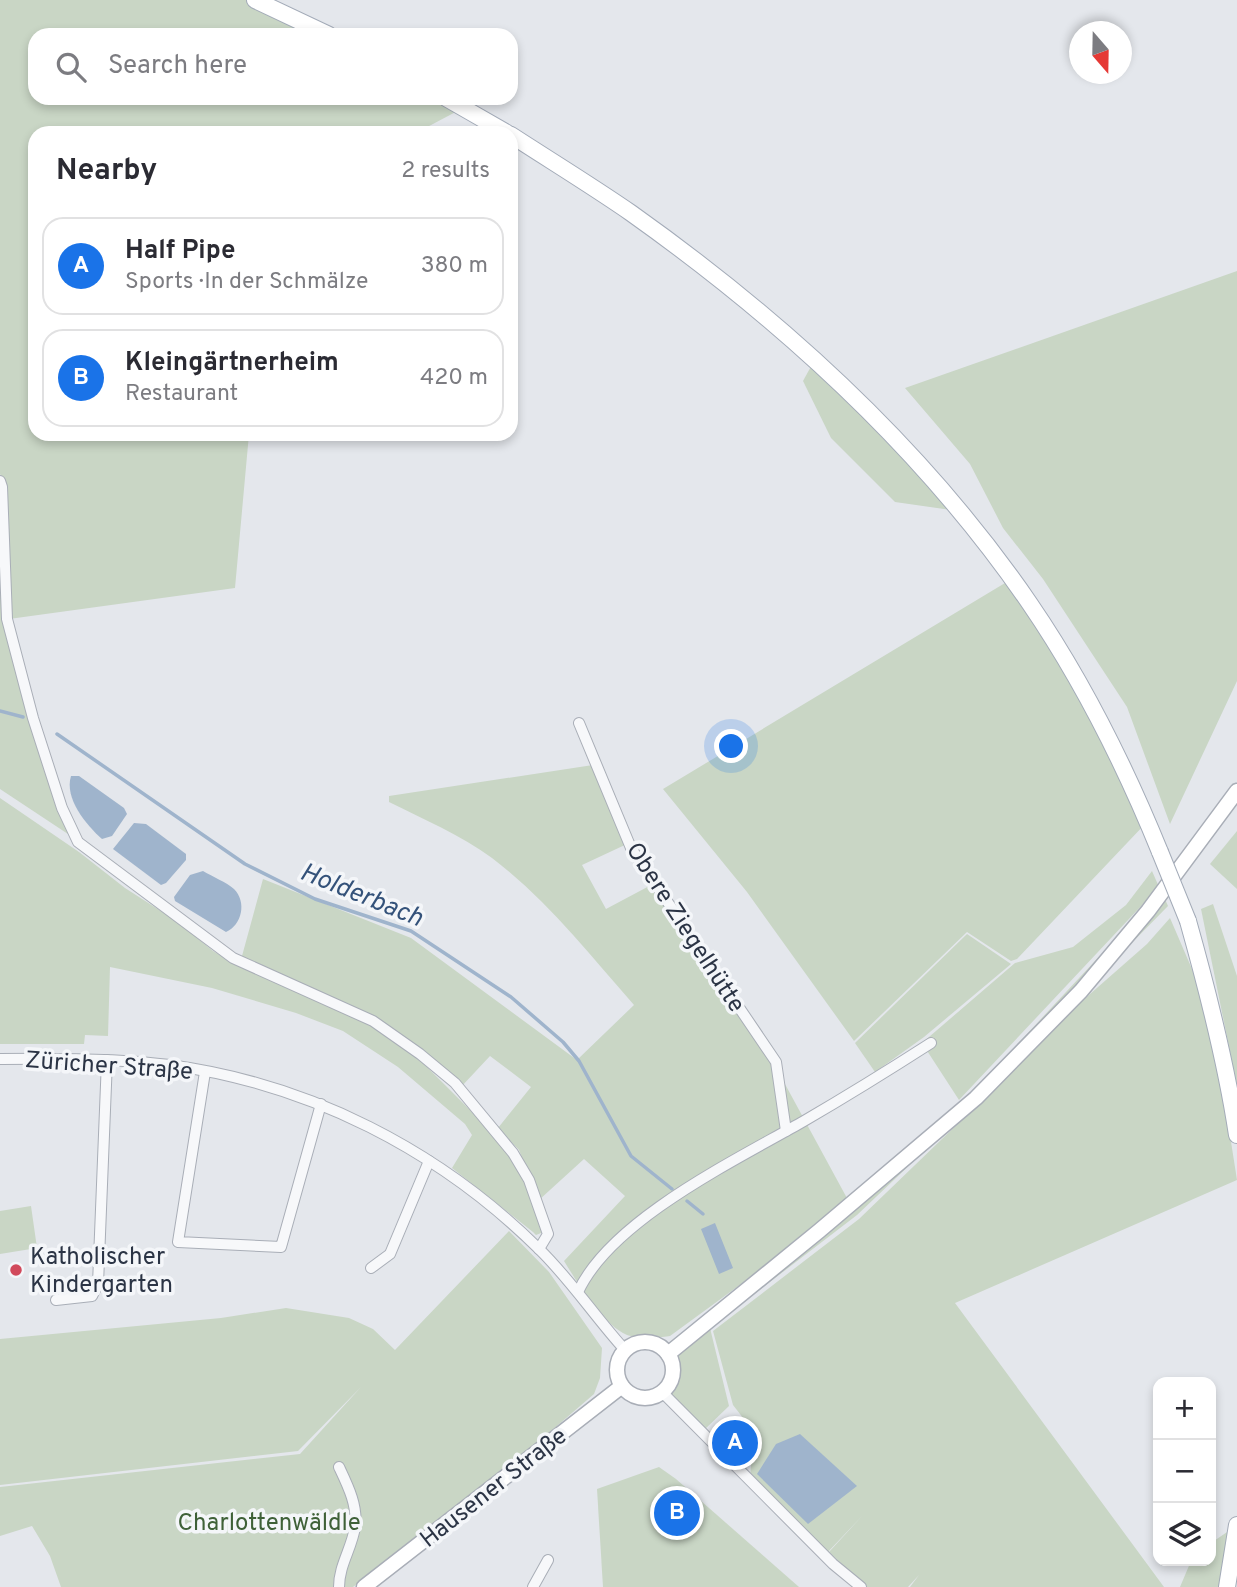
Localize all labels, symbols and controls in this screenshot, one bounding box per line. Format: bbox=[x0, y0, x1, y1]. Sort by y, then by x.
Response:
north arrow bbox=[1069, 21, 1132, 84]
search box bbox=[28, 28, 518, 105]
icon: search bbox=[52, 48, 90, 86]
text: Search here bbox=[108, 50, 247, 83]
text: Nearby bbox=[56, 153, 157, 190]
text: 2 results bbox=[401, 157, 490, 186]
text: Half Pipe bbox=[125, 235, 235, 268]
text: A bbox=[73, 252, 89, 281]
text: 380 m bbox=[421, 252, 488, 281]
text: Sports · In der Schmälze bbox=[125, 268, 368, 297]
text: Kleingärtnerheim bbox=[125, 347, 339, 380]
text: B bbox=[73, 364, 89, 393]
text: 420 m bbox=[420, 364, 488, 393]
text: Restaurant bbox=[125, 380, 238, 409]
your location bbox=[714, 729, 748, 763]
street label: Obere Ziegelhütte bbox=[618, 837, 751, 1019]
water label: Holderbach bbox=[295, 857, 427, 936]
street label: Züricher Straße bbox=[24, 1046, 194, 1088]
place label: Katholischer Kindergarten bbox=[30, 1243, 173, 1301]
marker: Katholischer Kindergarten bbox=[8, 1262, 24, 1278]
map controls bbox=[1153, 1377, 1216, 1566]
button: + bbox=[1153, 1377, 1216, 1440]
pin: A bbox=[712, 1417, 758, 1469]
street label: Hausener Straße bbox=[415, 1422, 574, 1555]
button: − bbox=[1153, 1440, 1216, 1503]
pin: B bbox=[654, 1487, 700, 1539]
button: layers bbox=[1153, 1503, 1216, 1566]
park label: Charlottenwäldle bbox=[177, 1509, 361, 1539]

